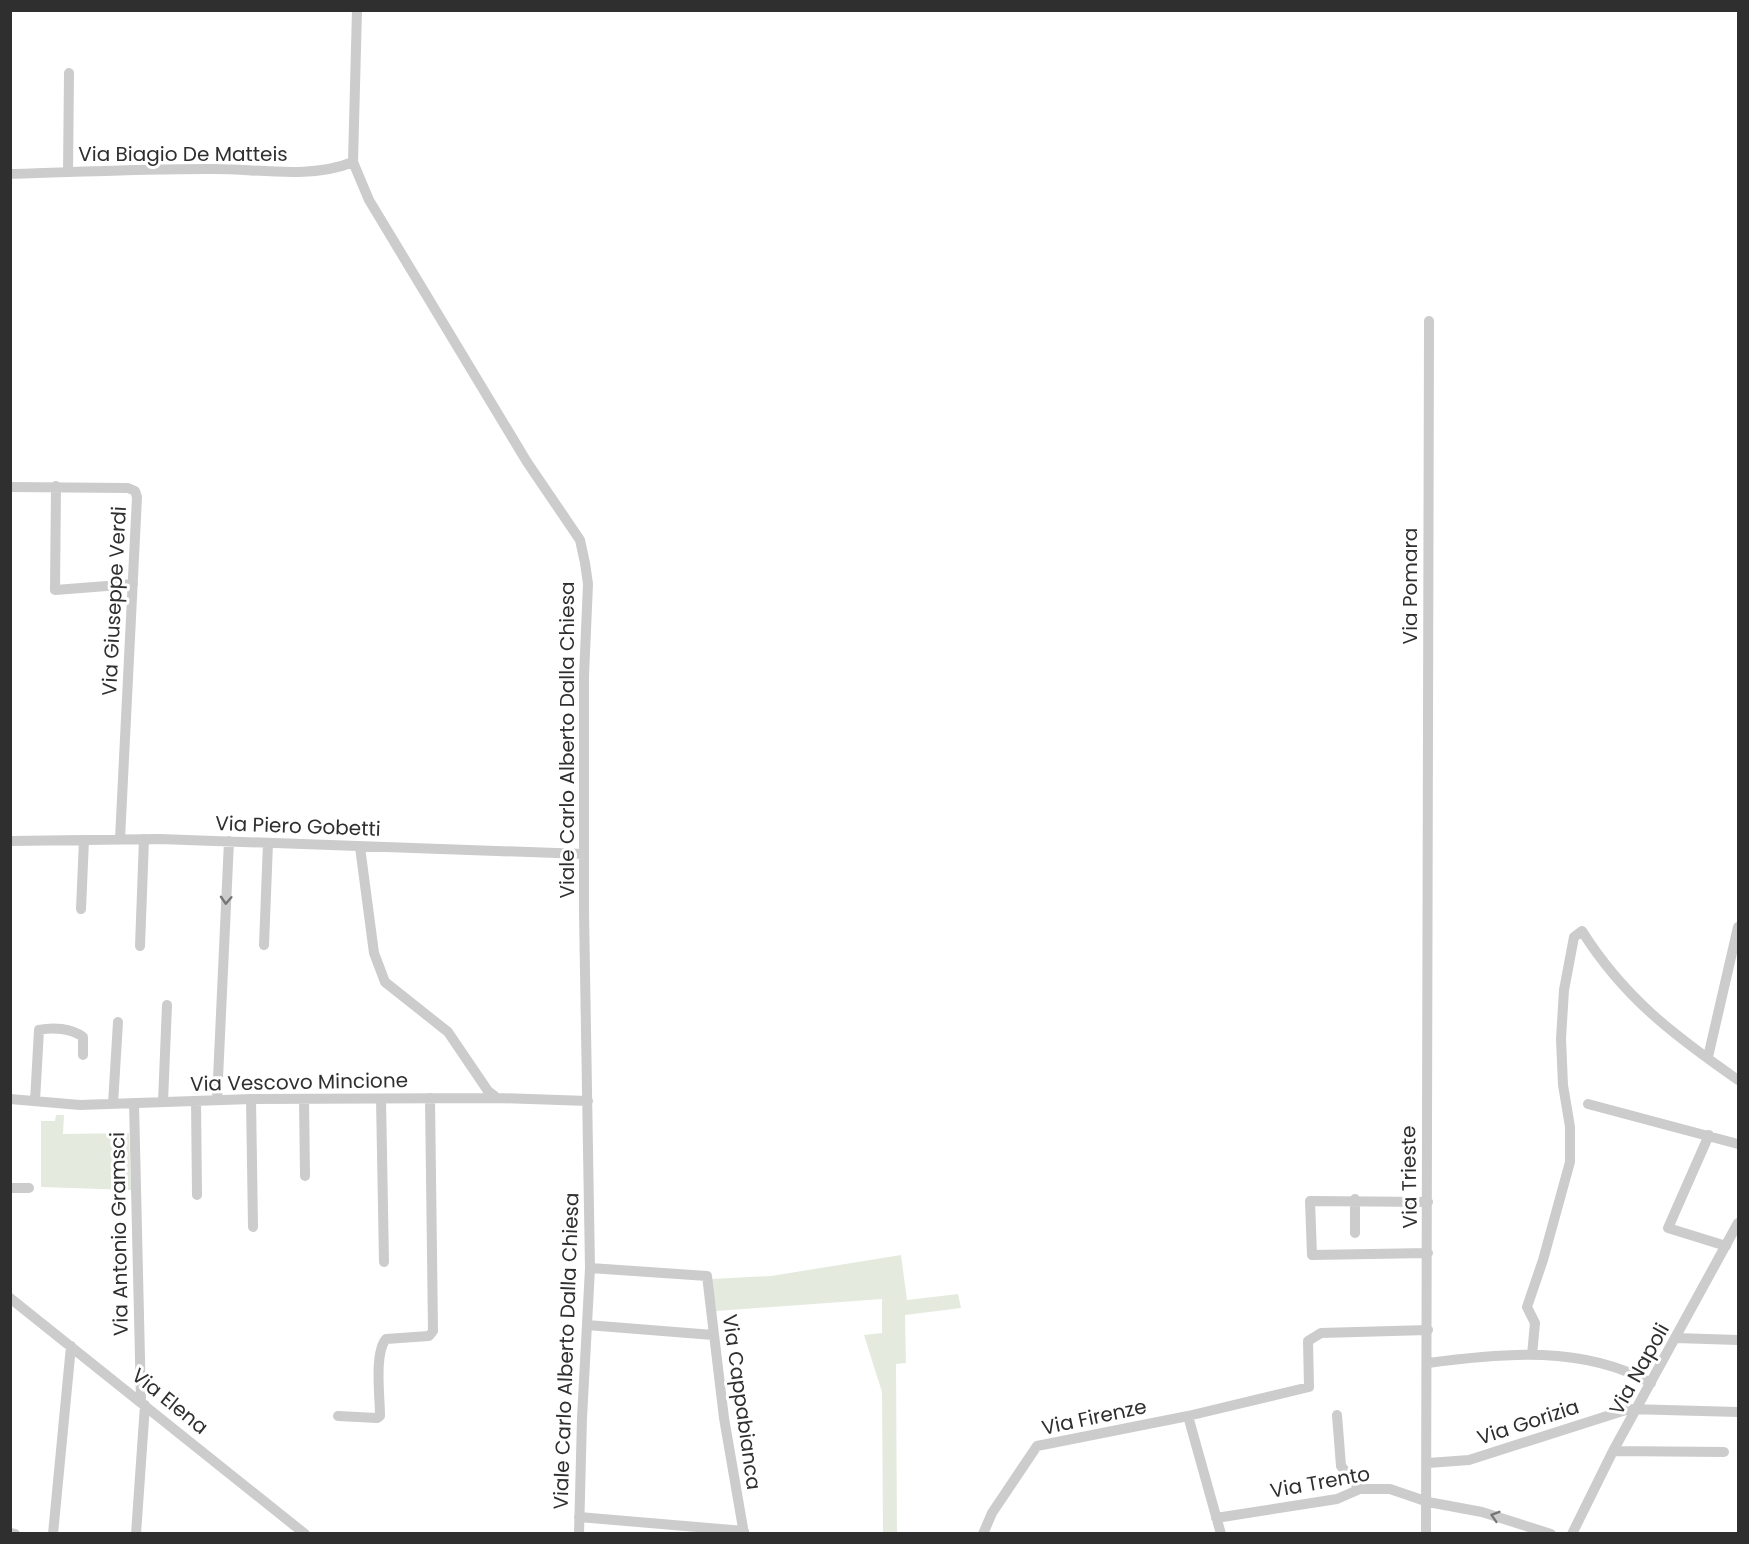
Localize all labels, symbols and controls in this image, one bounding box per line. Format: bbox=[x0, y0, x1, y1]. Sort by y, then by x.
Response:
street label: Via Biagio De Matteis bbox=[78, 140, 288, 168]
street label: Via Giuseppe Verdi bbox=[95, 505, 133, 697]
street label: Via Pomara bbox=[1396, 528, 1424, 644]
street label: Viale Carlo Alberto Dalla Chiesa bbox=[553, 581, 581, 899]
street label: Via Piero Gobetti bbox=[215, 809, 381, 843]
one-way arrow bbox=[220, 895, 233, 904]
street label: Via Vescovo Mincione bbox=[190, 1066, 408, 1098]
street label: Via Trieste bbox=[1394, 1125, 1424, 1229]
street label: Via Antonio Gramsci bbox=[103, 1132, 135, 1336]
street label: Viale Carlo Alberto Dalla Chiesa bbox=[546, 1192, 586, 1510]
street label: Via Cappabianca bbox=[716, 1312, 768, 1492]
street label: Via Napoli bbox=[1602, 1318, 1676, 1420]
street label: Via Elena bbox=[126, 1361, 214, 1441]
street label: Via Firenze bbox=[1039, 1392, 1149, 1442]
street label: Via Gorizia bbox=[1473, 1392, 1583, 1452]
street label: Via Trento bbox=[1268, 1459, 1372, 1505]
one-way arrow bbox=[1490, 1511, 1501, 1523]

